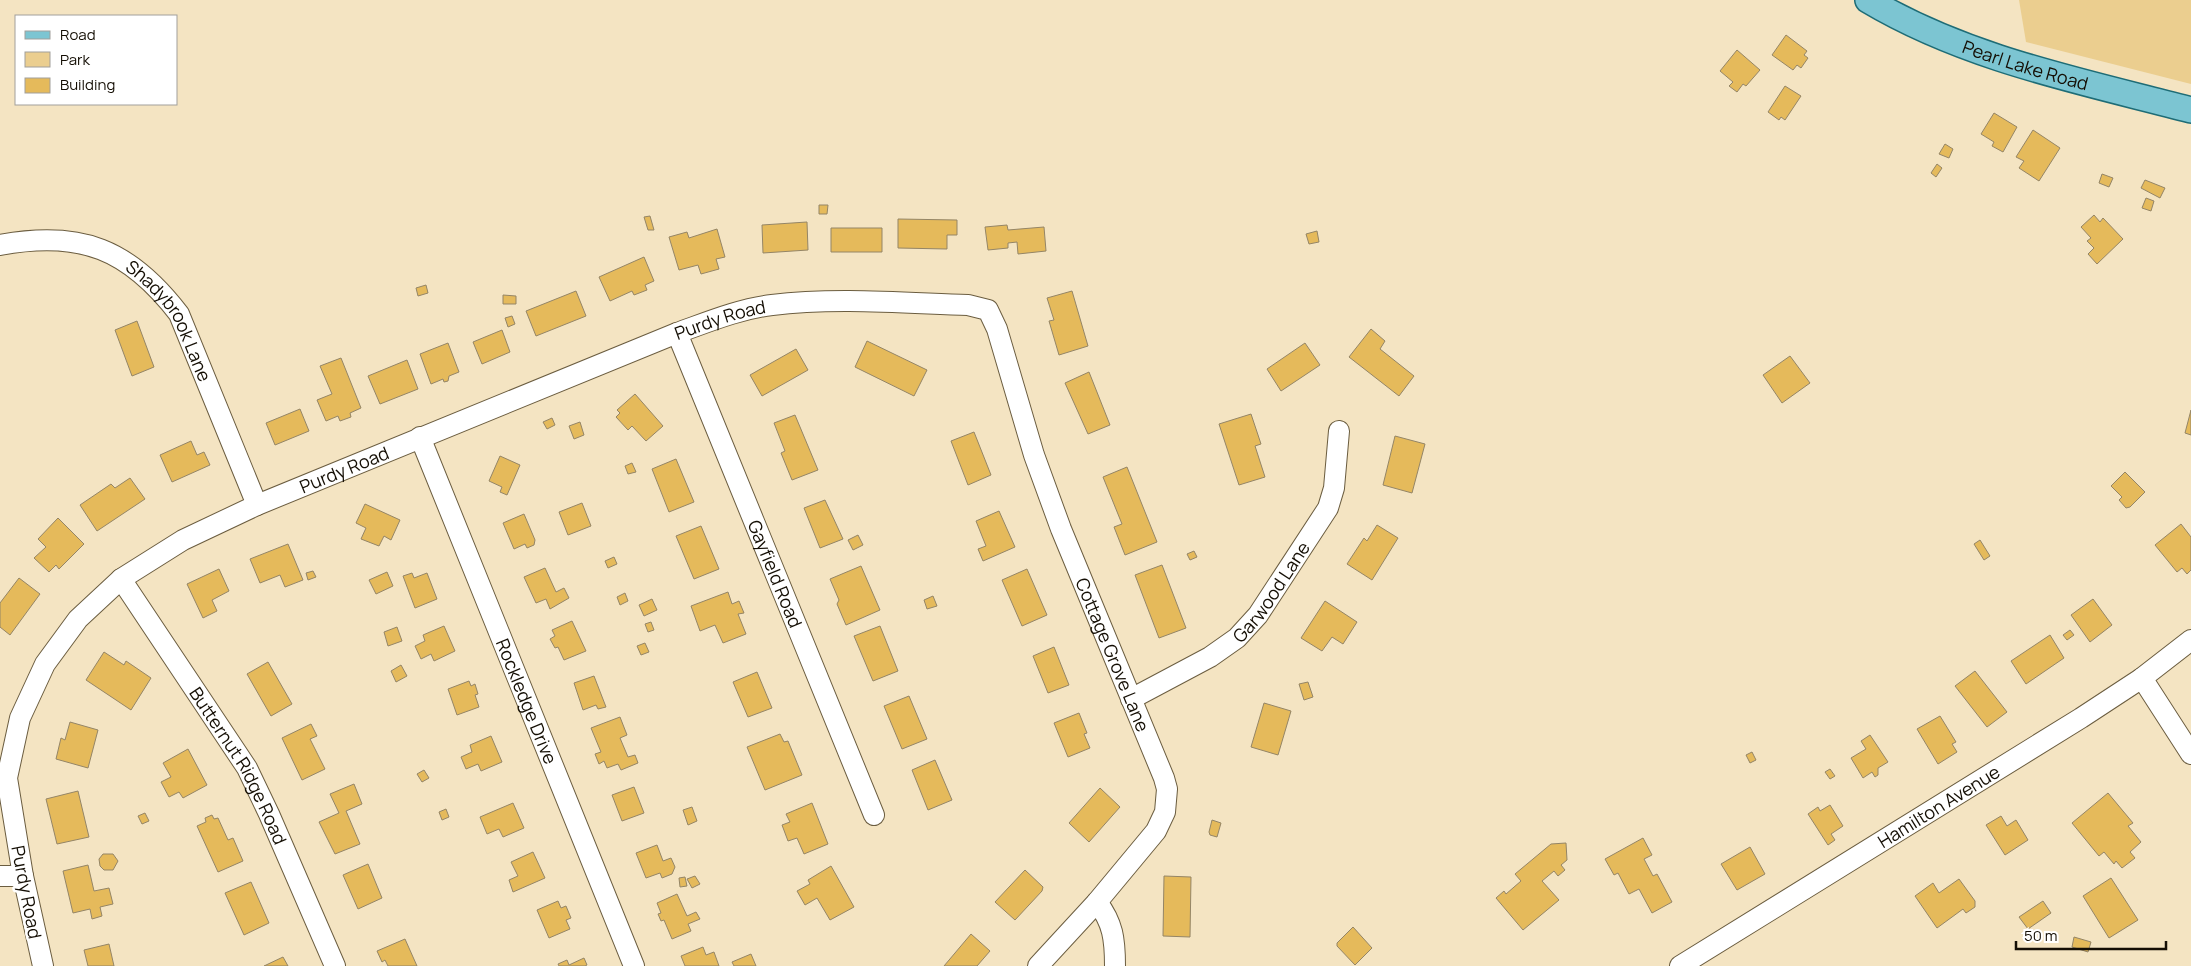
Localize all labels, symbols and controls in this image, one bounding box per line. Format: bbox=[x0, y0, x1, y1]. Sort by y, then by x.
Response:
legend bbox=[15, 15, 178, 105]
text: Road bbox=[60, 24, 96, 45]
street label: Pearl Lake Road bbox=[1959, 34, 2091, 95]
text: Park bbox=[60, 49, 90, 70]
text: Building bbox=[60, 74, 115, 95]
street label: Shadybrook Lane bbox=[121, 254, 217, 385]
street label: Purdy Road bbox=[671, 294, 767, 345]
street label: Purdy Road bbox=[296, 440, 392, 498]
street label: Gayfield Road bbox=[743, 516, 808, 631]
street label: Garwood Lane bbox=[1227, 537, 1315, 647]
street label: Cottage Grove Lane bbox=[1070, 574, 1155, 735]
street label: Rockledge Drive bbox=[491, 635, 563, 767]
street label: Butternut Ridge Road bbox=[184, 682, 293, 848]
street label: Hamilton Avenue bbox=[1873, 759, 2004, 853]
street label: Purdy Road bbox=[6, 843, 48, 941]
scale bar bbox=[2016, 918, 2166, 950]
text: 50 m bbox=[2024, 925, 2058, 946]

